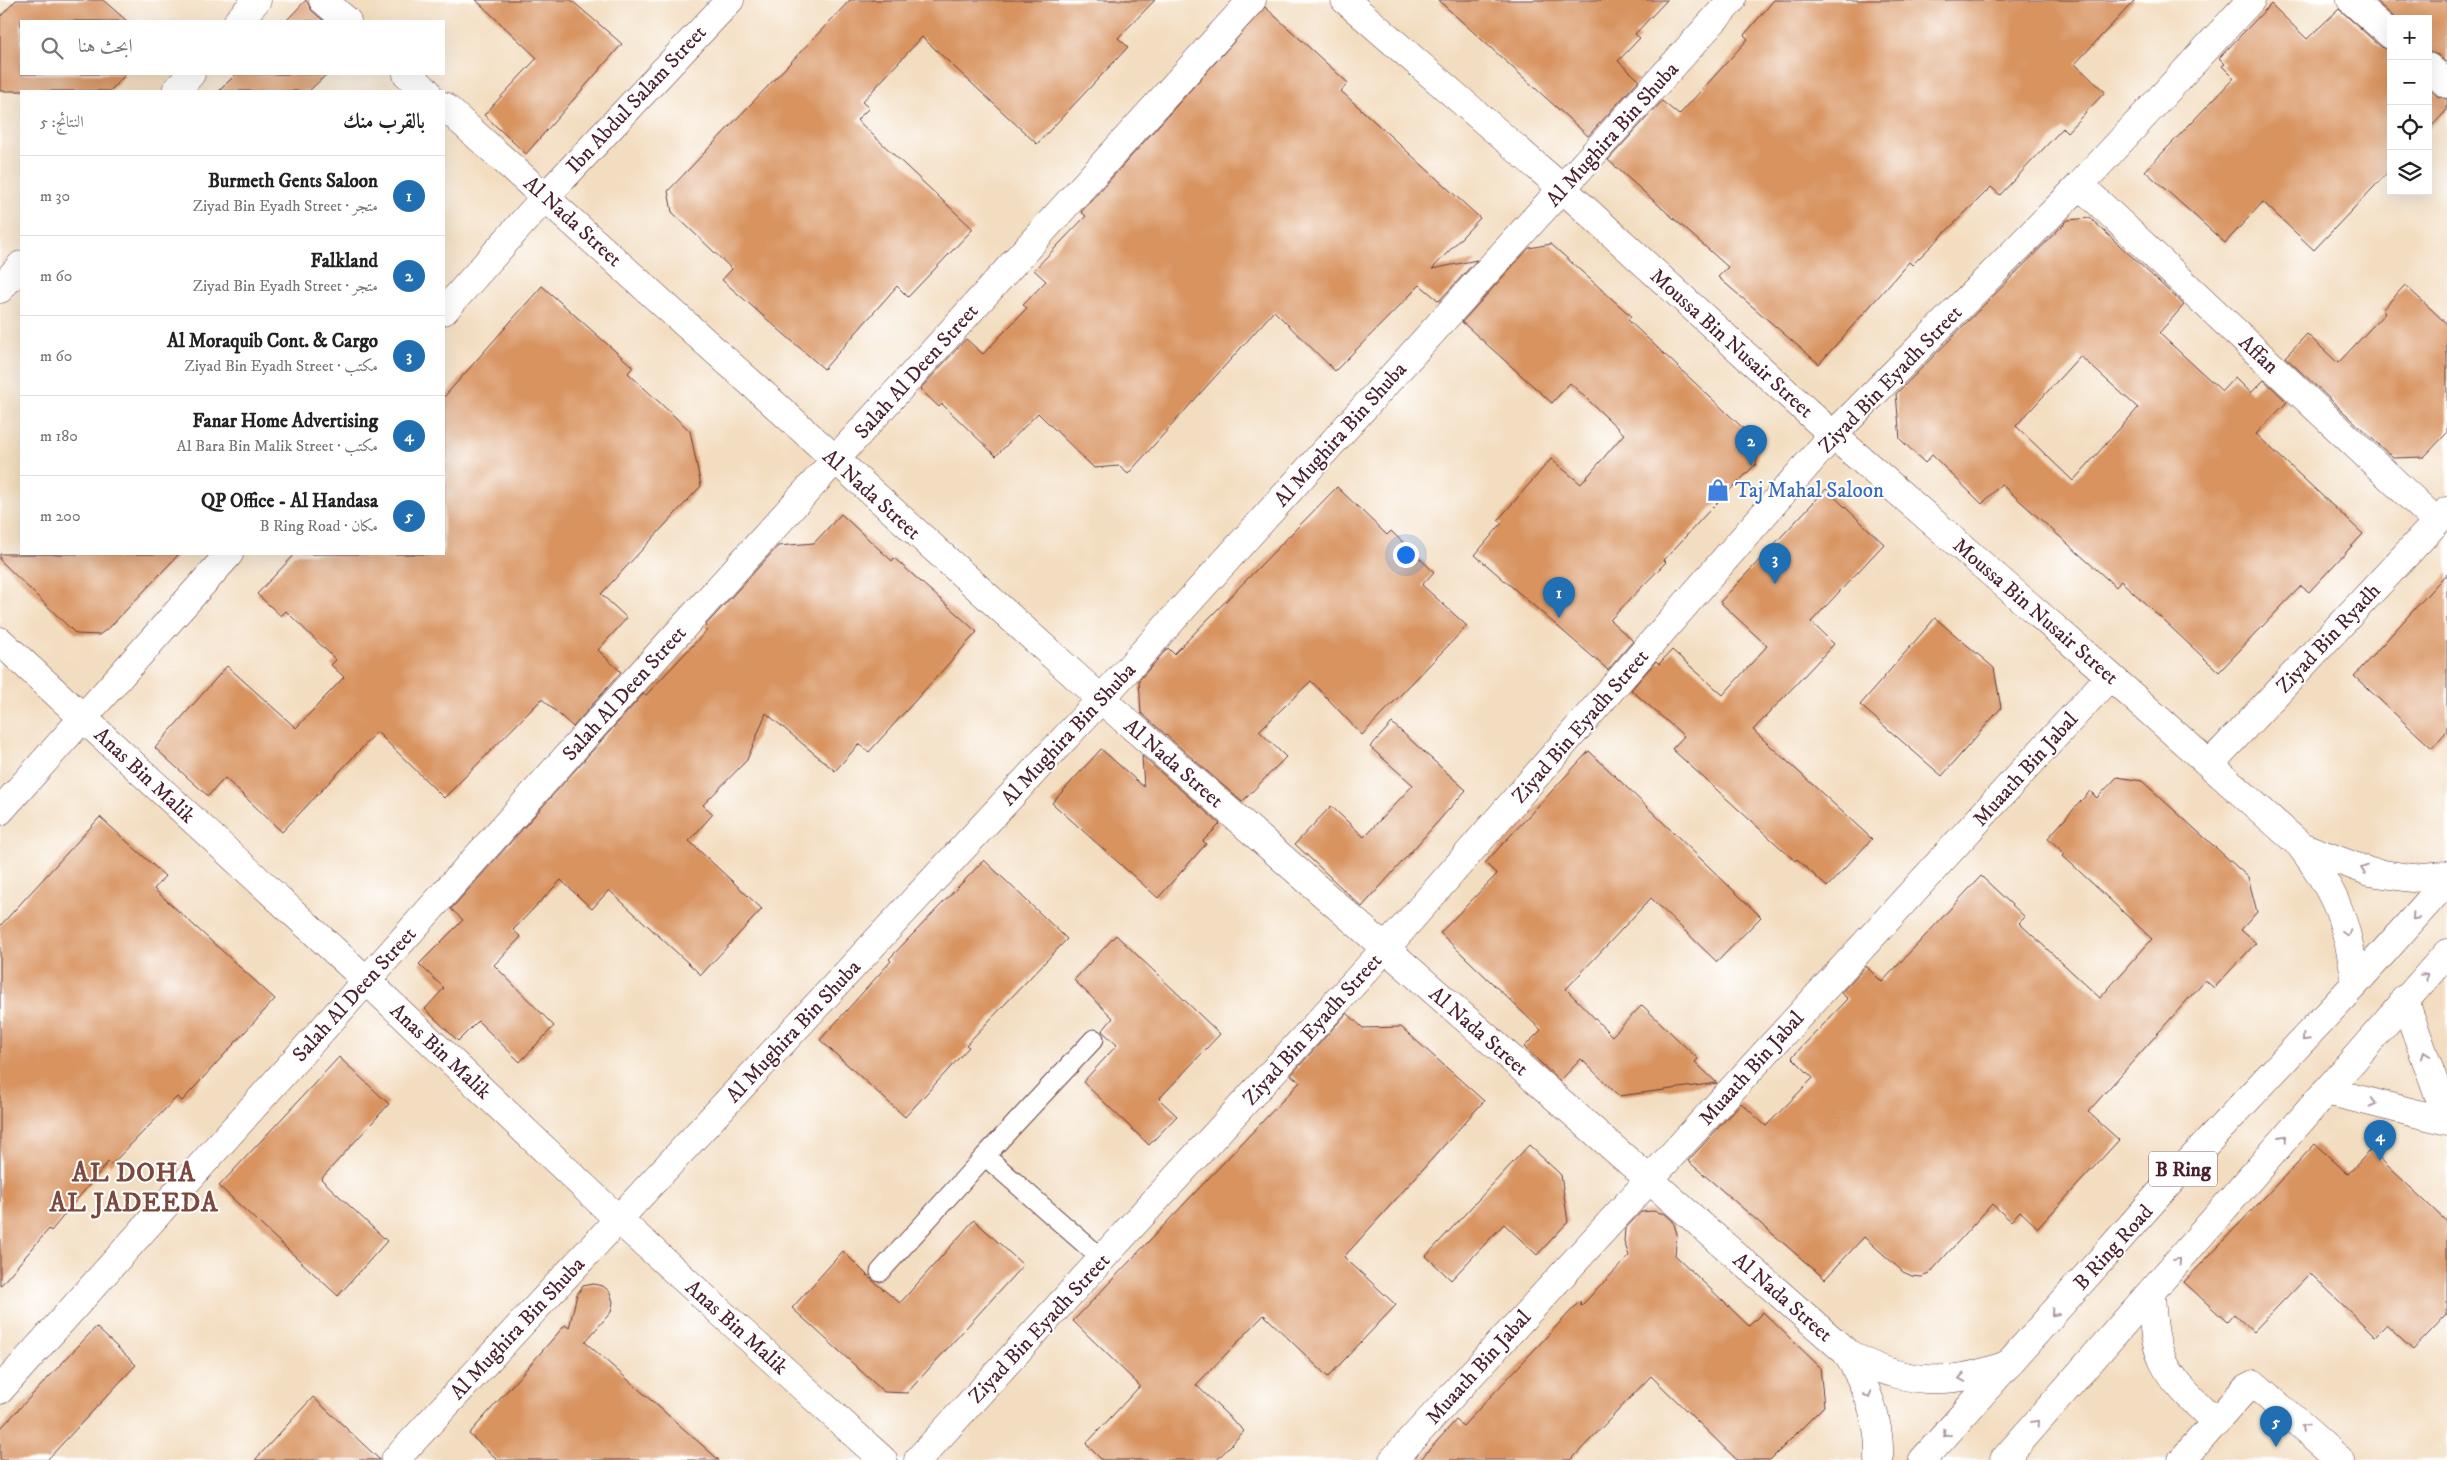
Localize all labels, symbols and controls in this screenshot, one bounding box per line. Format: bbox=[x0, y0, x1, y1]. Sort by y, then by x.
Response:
map controls bbox=[2387, 15, 2432, 195]
button: + bbox=[2387, 15, 2432, 60]
search box bbox=[20, 20, 445, 75]
street label: Ibn Abdul Salam Street bbox=[561, 20, 712, 179]
icon: search bbox=[38, 34, 66, 62]
text: ابحث هنا bbox=[78, 35, 133, 58]
street label: Al Mughira Bin Shuba bbox=[1541, 57, 1685, 212]
button: − bbox=[2387, 60, 2432, 105]
button: locate bbox=[2387, 105, 2432, 150]
text: بالقرب منك bbox=[343, 109, 425, 135]
text: النتائج: 5 bbox=[40, 112, 84, 132]
button: layers bbox=[2387, 150, 2432, 195]
text: Burmeth Gents Saloon bbox=[208, 170, 378, 193]
street label: Al Nada Street bbox=[518, 171, 627, 273]
text: 30 m bbox=[40, 186, 70, 206]
text: 1 bbox=[406, 186, 412, 206]
text: متجر · Ziyad Bin Eyadh Street bbox=[193, 196, 378, 216]
text: Falkland bbox=[311, 250, 378, 273]
street label: Moussa Bin Nusair Street bbox=[1644, 263, 1819, 424]
text: 60 m bbox=[40, 266, 72, 286]
text: 2 bbox=[405, 266, 413, 286]
text: متجر · Ziyad Bin Eyadh Street bbox=[193, 276, 378, 296]
street label: Salah Al Deen Street bbox=[849, 298, 984, 445]
street label: Ziyad Bin Eyadh Street bbox=[1813, 300, 1968, 459]
text: Al Moraquib Cont. & Cargo bbox=[167, 330, 378, 353]
street label: Affan bbox=[2233, 330, 2284, 380]
text: 60 m bbox=[40, 346, 72, 366]
text: 3 bbox=[406, 346, 412, 366]
text: مكتب · Ziyad Bin Eyadh Street bbox=[184, 356, 378, 376]
street label: Al Mughira Bin Shuba bbox=[1269, 357, 1413, 512]
text: Fanar Home Advertising bbox=[193, 410, 378, 433]
pin: 2 bbox=[1735, 425, 1767, 466]
text: 180 m bbox=[40, 426, 78, 446]
text: 4 bbox=[404, 426, 414, 446]
text: مكتب · Al Bara Bin Malik Street bbox=[177, 436, 378, 456]
street label: Al Nada Street bbox=[817, 444, 926, 546]
shop icon: Taj Mahal Saloon bbox=[1705, 477, 1731, 503]
place label: Taj Mahal Saloon bbox=[1735, 478, 1884, 504]
text: QP Office - Al Handasa bbox=[201, 490, 378, 513]
text: 200 m bbox=[40, 506, 81, 526]
text: 5 bbox=[405, 506, 413, 526]
text: مكان · B Ring Road bbox=[259, 516, 378, 536]
street label: Moussa Bin Nusair Street bbox=[1947, 533, 2124, 691]
your location bbox=[1393, 542, 1419, 568]
pin: 3 bbox=[1759, 543, 1791, 584]
pin: 1 bbox=[1543, 577, 1575, 618]
street label: Ziyad Bin Ryadh bbox=[2271, 578, 2386, 699]
street label: Salah Al Deen Street bbox=[557, 620, 692, 767]
street label: Ziyad Bin Eyadh Street bbox=[1507, 644, 1655, 809]
street label: Al Mughira Bin Shuba bbox=[996, 658, 1142, 812]
street label: Muaath Bin Jabal bbox=[1968, 707, 2084, 832]
street label: Al Nada Street bbox=[1118, 713, 1229, 814]
street label: Anas Bin Malik bbox=[88, 722, 201, 830]
one-way arrow bbox=[2360, 865, 2369, 875]
one-way arrow bbox=[2411, 912, 2420, 921]
street label: Salah Al Deen Street bbox=[287, 921, 422, 1068]
one-way arrow bbox=[2342, 929, 2352, 937]
street label: Ziyad Bin Eyadh Street bbox=[1238, 948, 1388, 1111]
street label: Al Mughira Bin Shuba bbox=[721, 955, 867, 1109]
one-way arrow bbox=[2420, 973, 2429, 982]
street label: Al Nada Street bbox=[1423, 981, 1534, 1082]
street label: Anas Bin Malik bbox=[384, 998, 497, 1106]
street label: Muaath Bin Jabal bbox=[1694, 1006, 1810, 1131]
one-way arrow bbox=[2302, 1032, 2311, 1041]
one-way arrow bbox=[2421, 1052, 2431, 1060]
one-way arrow bbox=[2368, 1097, 2376, 1107]
pin: 4 bbox=[2364, 1120, 2396, 1161]
one-way arrow bbox=[2279, 1135, 2288, 1144]
road number: B Ring bbox=[2149, 1152, 2217, 1186]
district label: AL DOHA AL JADEEDA bbox=[49, 1157, 219, 1220]
street label: B Ring Road bbox=[2068, 1199, 2159, 1296]
street label: Al Nada Street bbox=[1727, 1247, 1838, 1348]
street label: Ziyad Bin Eyadh Street bbox=[963, 1248, 1116, 1409]
street label: Al Mughira Bin Shuba bbox=[445, 1252, 591, 1406]
one-way arrow bbox=[2172, 1258, 2181, 1267]
street label: Anas Bin Malik bbox=[680, 1275, 793, 1381]
street label: Muaath Bin Jabal bbox=[1421, 1305, 1537, 1430]
one-way arrow bbox=[2051, 1307, 2060, 1316]
one-way arrow bbox=[1958, 1372, 1967, 1382]
one-way arrow bbox=[1862, 1390, 1872, 1399]
pin: 5 bbox=[2260, 1406, 2292, 1447]
one-way arrow bbox=[2031, 1420, 2040, 1429]
one-way arrow bbox=[2300, 1424, 2309, 1433]
one-way arrow bbox=[1943, 1429, 1952, 1438]

